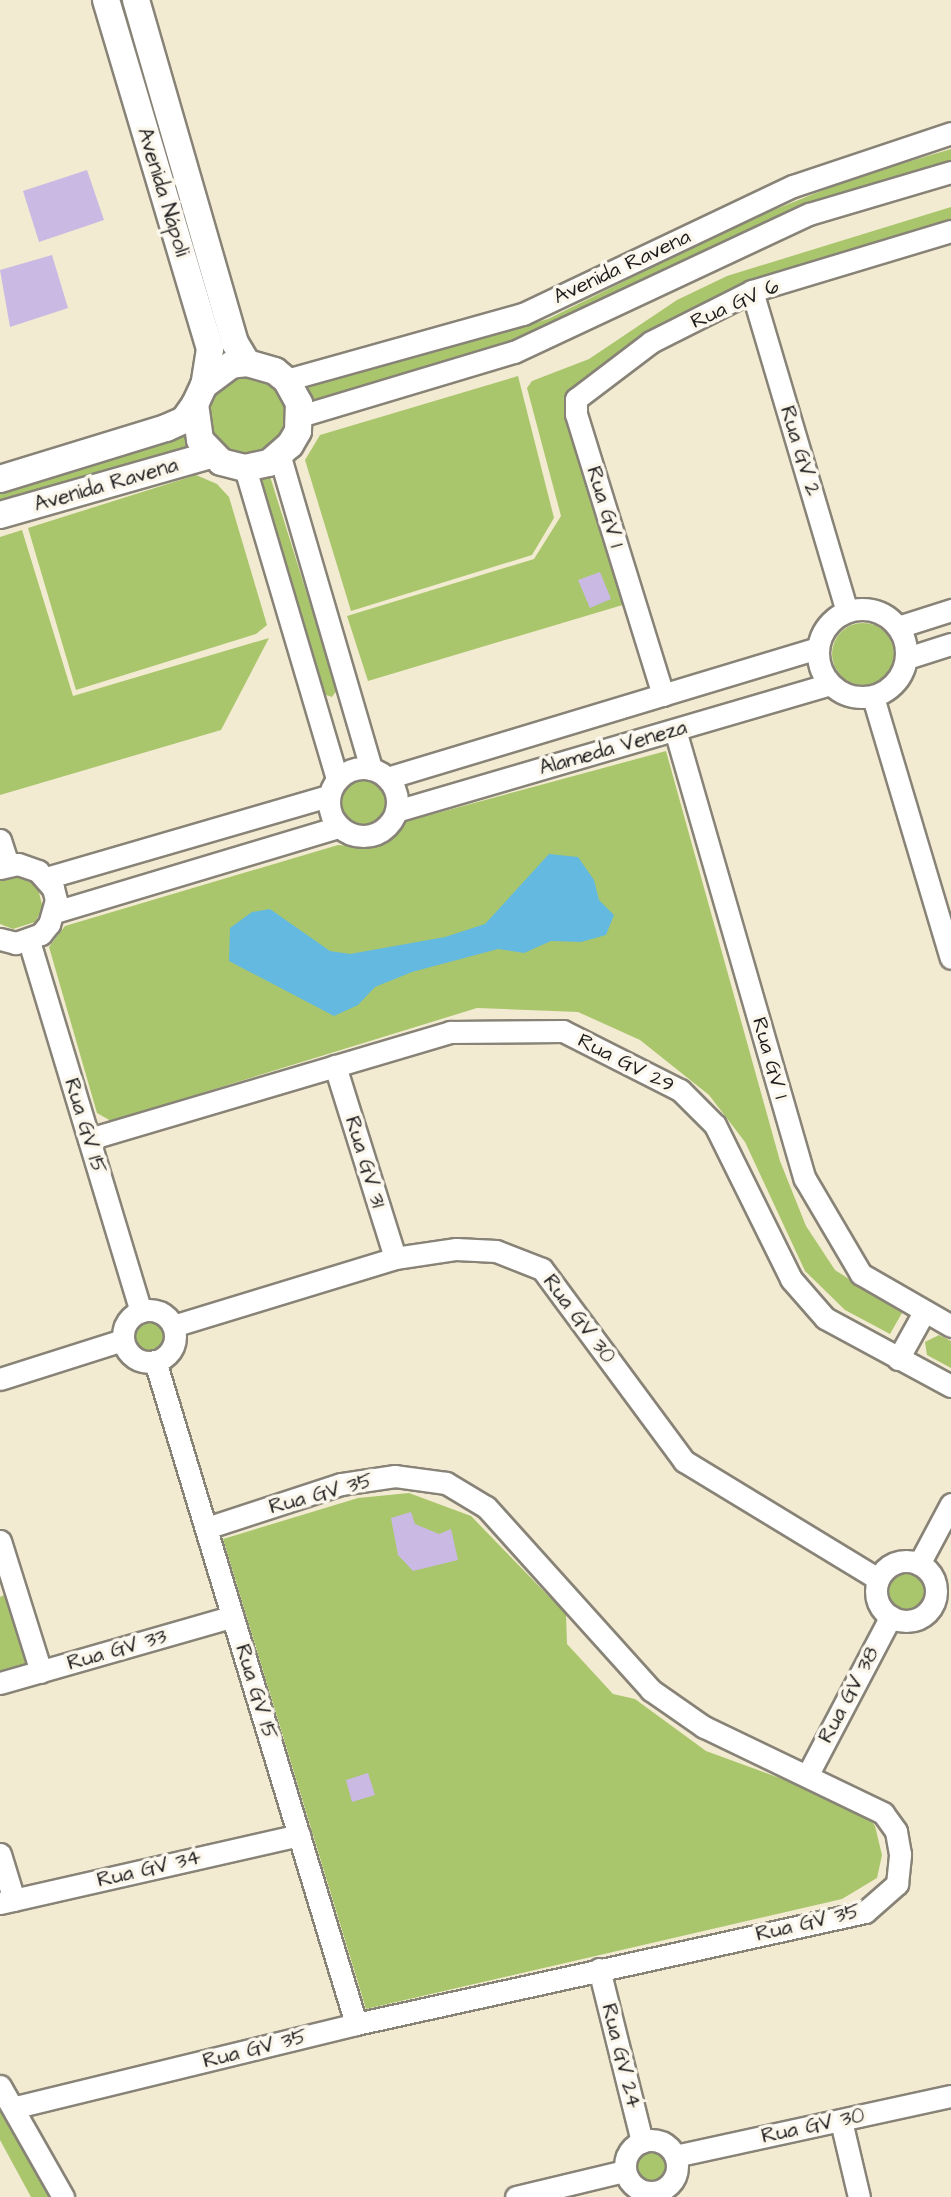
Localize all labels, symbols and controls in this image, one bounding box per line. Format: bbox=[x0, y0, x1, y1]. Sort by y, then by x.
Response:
street label: Avenida Nápoli bbox=[131, 125, 195, 259]
street label: Avenida Ravena bbox=[549, 224, 695, 310]
street label: Rua GV 6 bbox=[687, 273, 783, 335]
street label: Rua GV 2 bbox=[774, 403, 826, 499]
street label: Avenida Ravena bbox=[31, 452, 181, 518]
street label: Rua GV 1 bbox=[581, 463, 629, 551]
street label: Alameda Veneza bbox=[536, 715, 690, 781]
street label: Rua GV 1 bbox=[746, 1014, 794, 1102]
street label: Rua GV 29 bbox=[574, 1028, 678, 1098]
street label: Rua GV 15 bbox=[59, 1075, 111, 1177]
street label: Rua GV 31 bbox=[339, 1113, 391, 1211]
street label: Rua GV 30 bbox=[537, 1270, 621, 1368]
street label: Rua GV 35 bbox=[266, 1468, 376, 1520]
street label: Rua GV 33 bbox=[64, 1624, 170, 1676]
street label: Rua GV 15 bbox=[230, 1641, 282, 1743]
street label: Rua GV 38 bbox=[813, 1643, 885, 1747]
street label: Rua GV 34 bbox=[95, 1845, 203, 1893]
street label: Rua GV 35 bbox=[753, 1899, 863, 1947]
street label: Rua GV 24 bbox=[596, 2001, 646, 2111]
street label: Rua GV 35 bbox=[200, 2024, 310, 2074]
street label: Rua GV 30 bbox=[759, 2103, 867, 2149]

